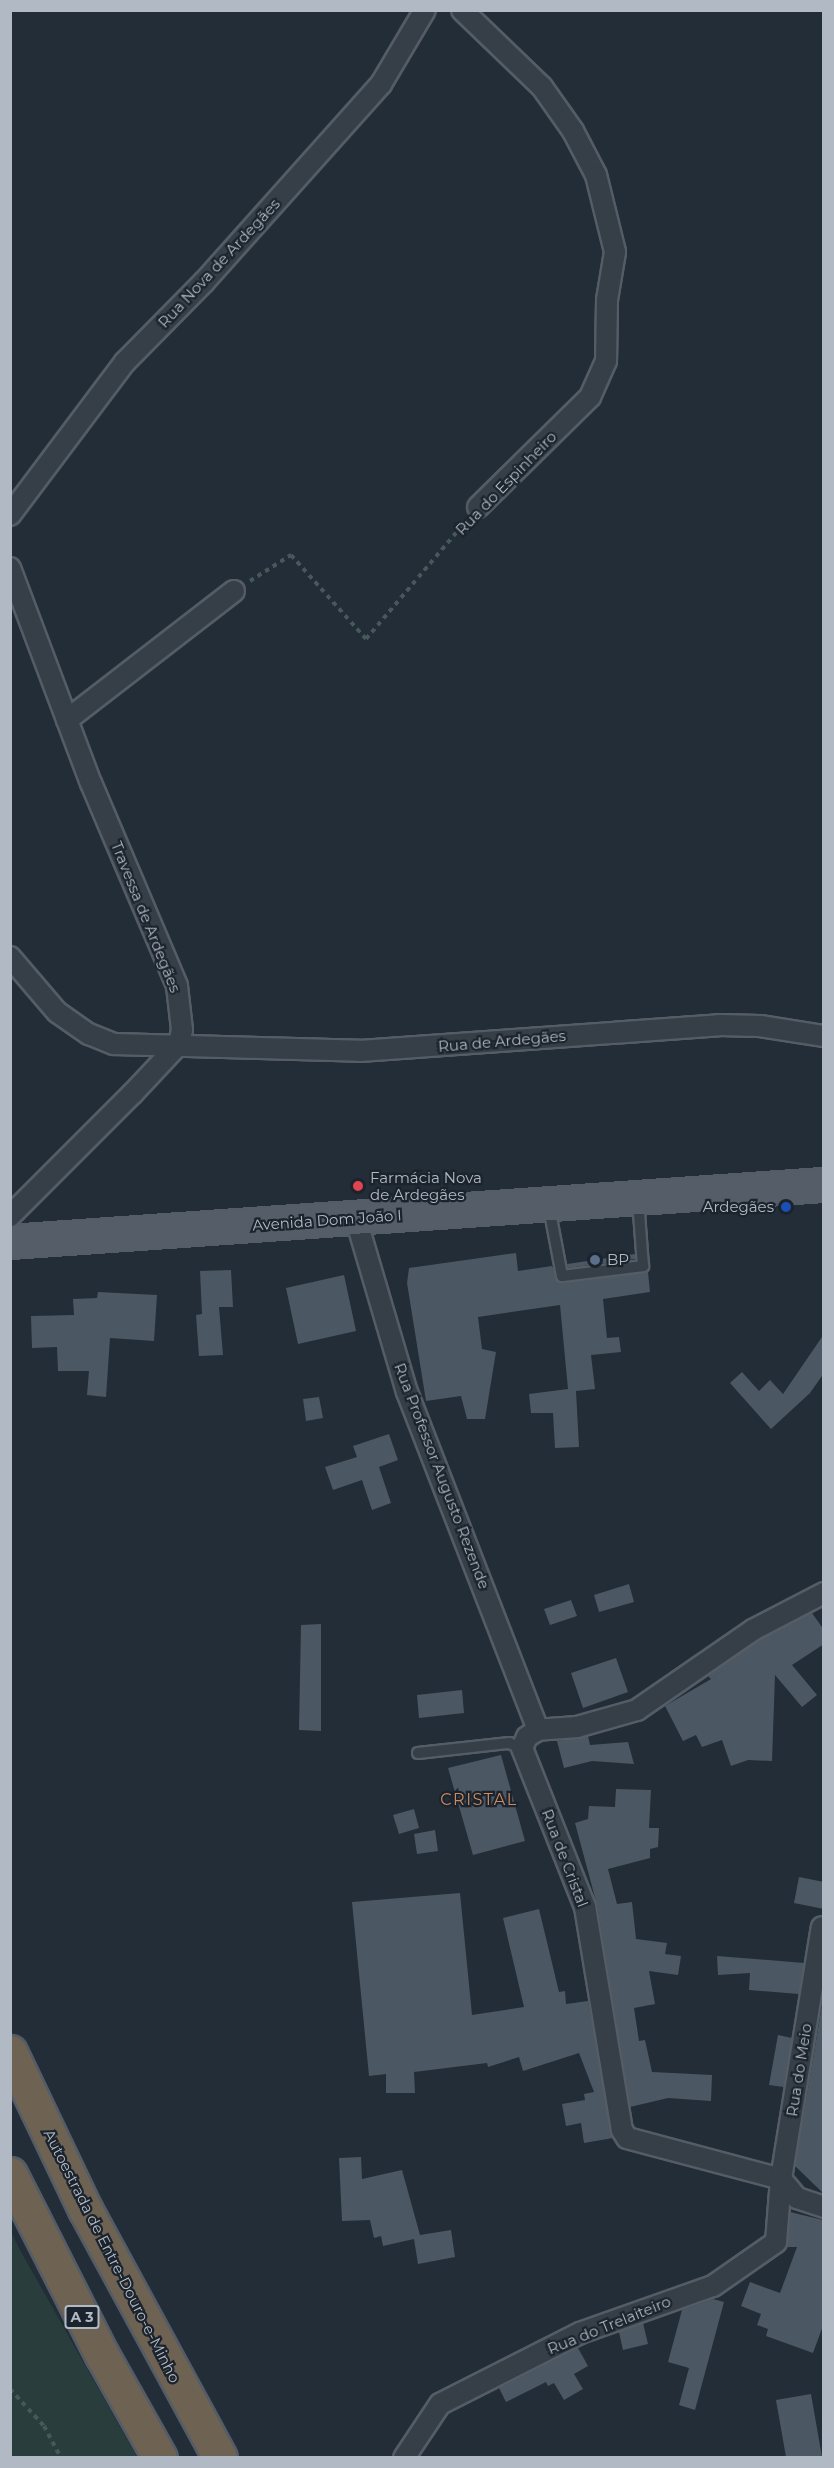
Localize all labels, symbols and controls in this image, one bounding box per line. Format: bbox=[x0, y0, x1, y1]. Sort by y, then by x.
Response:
street label: Rua Nova de Ardegães bbox=[154, 195, 284, 331]
street label: Rua do Espinheiro bbox=[452, 427, 560, 539]
street label: Travessa de Ardegães bbox=[107, 839, 185, 995]
street label: Rua de Ardegães bbox=[437, 1026, 567, 1056]
place label: Farmácia Nova de Ardegães bbox=[370, 1168, 482, 1203]
marker: Farmácia Nova de Ardegães bbox=[351, 1179, 365, 1193]
place label: Ardegães bbox=[703, 1198, 774, 1216]
marker: Ardegães bbox=[779, 1200, 793, 1214]
street label: Avenida Dom João I bbox=[252, 1206, 402, 1234]
place label: BP bbox=[607, 1251, 629, 1269]
marker: BP bbox=[588, 1253, 602, 1267]
street label: Rua Professor Augusto Rezende bbox=[390, 1360, 494, 1592]
district label: CRISTAL bbox=[440, 1790, 518, 1810]
street label: Rua de Cristal bbox=[538, 1806, 592, 1910]
street label: Rua do Meio bbox=[783, 2022, 815, 2118]
street label: Autoestrada de Entre-Douro-e-Minho bbox=[40, 2126, 184, 2386]
street label: Rua do Trelaiteiro bbox=[545, 2292, 673, 2358]
road number: A 3 bbox=[64, 2306, 100, 2328]

